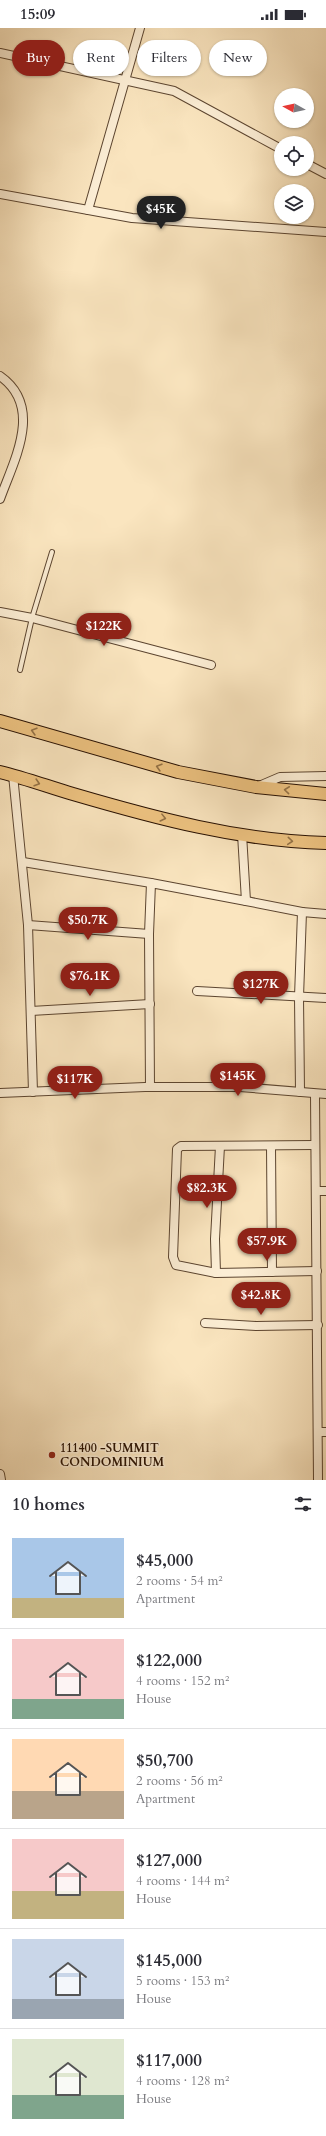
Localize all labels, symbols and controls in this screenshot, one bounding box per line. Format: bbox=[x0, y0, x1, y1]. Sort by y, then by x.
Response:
text: 15:09 bbox=[20, 4, 55, 24]
chip: Buy bbox=[12, 40, 65, 76]
chip: Rent bbox=[73, 40, 129, 76]
chip: Filters bbox=[137, 40, 201, 76]
chip: New bbox=[209, 40, 267, 76]
north arrow bbox=[274, 88, 314, 128]
map controls bbox=[274, 88, 314, 224]
button: locate bbox=[274, 136, 314, 176]
button: layers bbox=[274, 184, 314, 224]
pin: $45K bbox=[137, 196, 185, 230]
text: $45K bbox=[146, 200, 176, 218]
pin: $122K bbox=[76, 613, 132, 647]
text: $122K bbox=[85, 617, 123, 635]
one-way arrow bbox=[31, 727, 38, 736]
one-way arrow bbox=[156, 763, 163, 772]
one-way arrow bbox=[34, 778, 41, 787]
one-way arrow bbox=[284, 786, 290, 795]
one-way arrow bbox=[159, 814, 166, 822]
one-way arrow bbox=[287, 836, 293, 845]
pin: $50.7K bbox=[55, 907, 121, 941]
text: $50.7K bbox=[68, 911, 108, 929]
pin: $76.1K bbox=[57, 963, 123, 997]
text: $76.1K bbox=[70, 967, 110, 985]
pin: $127K bbox=[233, 971, 289, 1005]
text: $127K bbox=[242, 975, 280, 993]
pin: $145K bbox=[210, 1063, 266, 1097]
pin: $117K bbox=[47, 1066, 103, 1100]
text: $145K bbox=[219, 1067, 257, 1085]
text: $117K bbox=[56, 1070, 94, 1088]
pin: $82.3K bbox=[174, 1175, 240, 1209]
text: $82.3K bbox=[187, 1179, 227, 1197]
pin: $57.9K bbox=[234, 1228, 300, 1262]
text: $57.9K bbox=[247, 1232, 287, 1250]
pin: $42.8K bbox=[228, 1282, 294, 1316]
text: $42.8K bbox=[241, 1286, 281, 1304]
place label: 111400 -SUMMIT CONDOMINIUM bbox=[60, 1440, 165, 1470]
marker: 111400 -SUMMIT CONDOMINIUM bbox=[47, 1450, 57, 1460]
text: 10 homes bbox=[12, 1493, 85, 1516]
icon: filters bbox=[292, 1493, 314, 1515]
text: $45,000 bbox=[136, 1549, 193, 1572]
icon: home bbox=[44, 1554, 92, 1602]
text: 2 rooms · 54 m² bbox=[136, 1572, 223, 1590]
text: Apartment bbox=[136, 1590, 195, 1608]
text: $122,000 bbox=[136, 1649, 202, 1672]
icon: home bbox=[44, 1655, 92, 1703]
text: 4 rooms · 152 m² bbox=[136, 1672, 229, 1690]
text: House bbox=[136, 1690, 171, 1708]
text: $50,700 bbox=[136, 1749, 193, 1772]
icon: home bbox=[44, 1755, 92, 1803]
text: 2 rooms · 56 m² bbox=[136, 1772, 223, 1790]
text: Apartment bbox=[136, 1790, 195, 1808]
text: $127,000 bbox=[136, 1849, 202, 1872]
icon: home bbox=[44, 1855, 92, 1903]
text: 4 rooms · 144 m² bbox=[136, 1872, 229, 1890]
text: House bbox=[136, 1890, 171, 1908]
text: $145,000 bbox=[136, 1949, 202, 1972]
icon: home bbox=[44, 1955, 92, 2003]
text: 5 rooms · 153 m² bbox=[136, 1972, 229, 1990]
text: House bbox=[136, 1990, 171, 2008]
text: $117,000 bbox=[136, 2049, 202, 2072]
icon: home bbox=[44, 2055, 92, 2103]
text: 4 rooms · 128 m² bbox=[136, 2072, 229, 2090]
text: House bbox=[136, 2090, 171, 2108]

